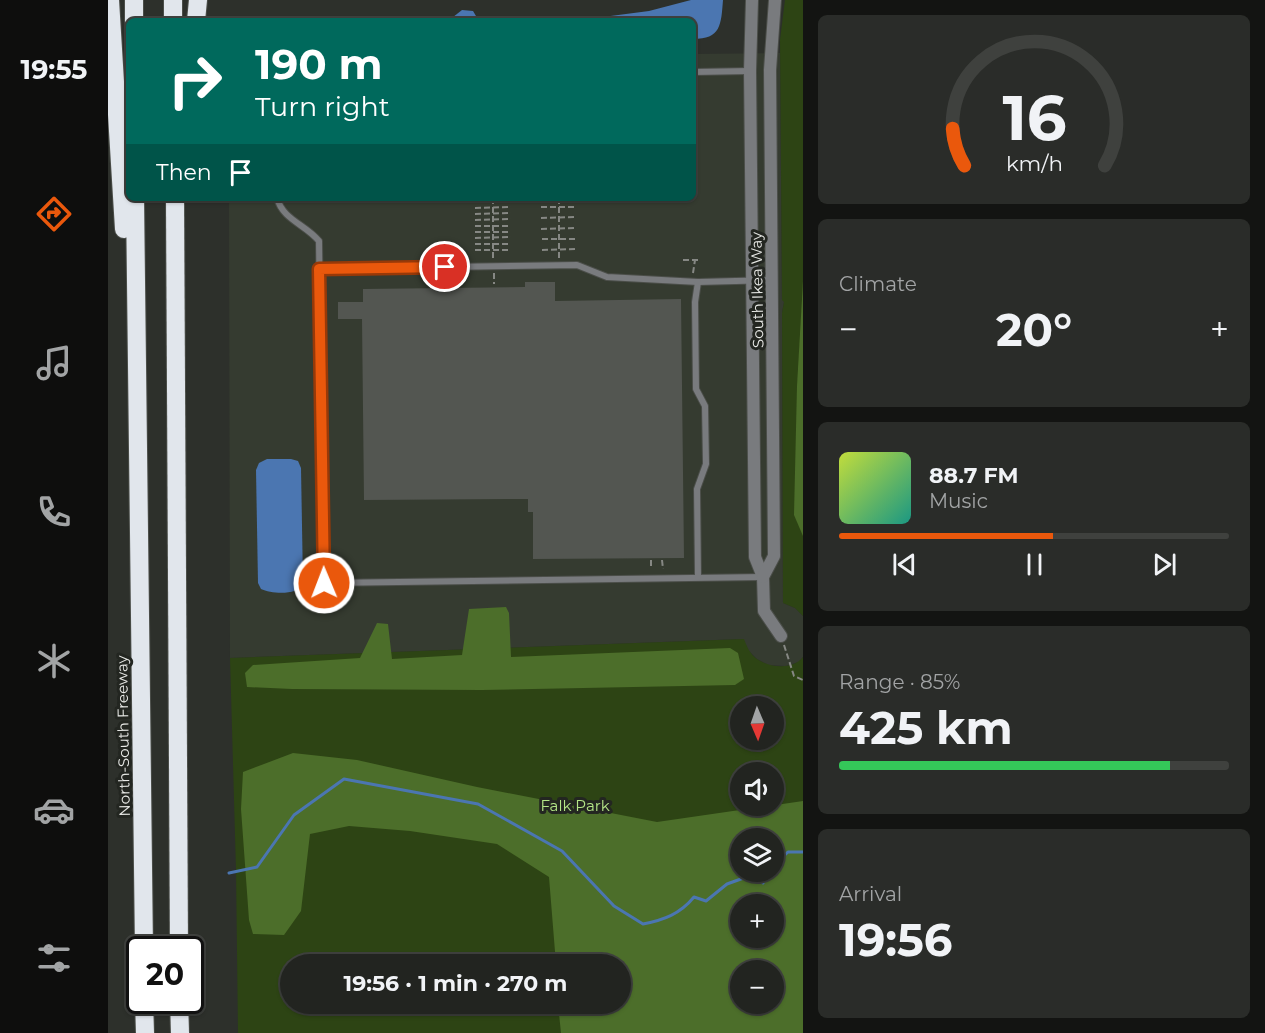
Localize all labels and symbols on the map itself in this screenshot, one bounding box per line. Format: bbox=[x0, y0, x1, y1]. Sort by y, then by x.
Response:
street label: South Ikea Way bbox=[746, 231, 768, 348]
pin bbox=[419, 241, 470, 292]
position arrow bbox=[292, 551, 356, 615]
street label: North-South Freeway bbox=[112, 654, 134, 817]
north arrow bbox=[730, 696, 784, 750]
park label: Falk Park bbox=[540, 796, 610, 815]
speed limit sign: 20 bbox=[126, 936, 204, 1014]

